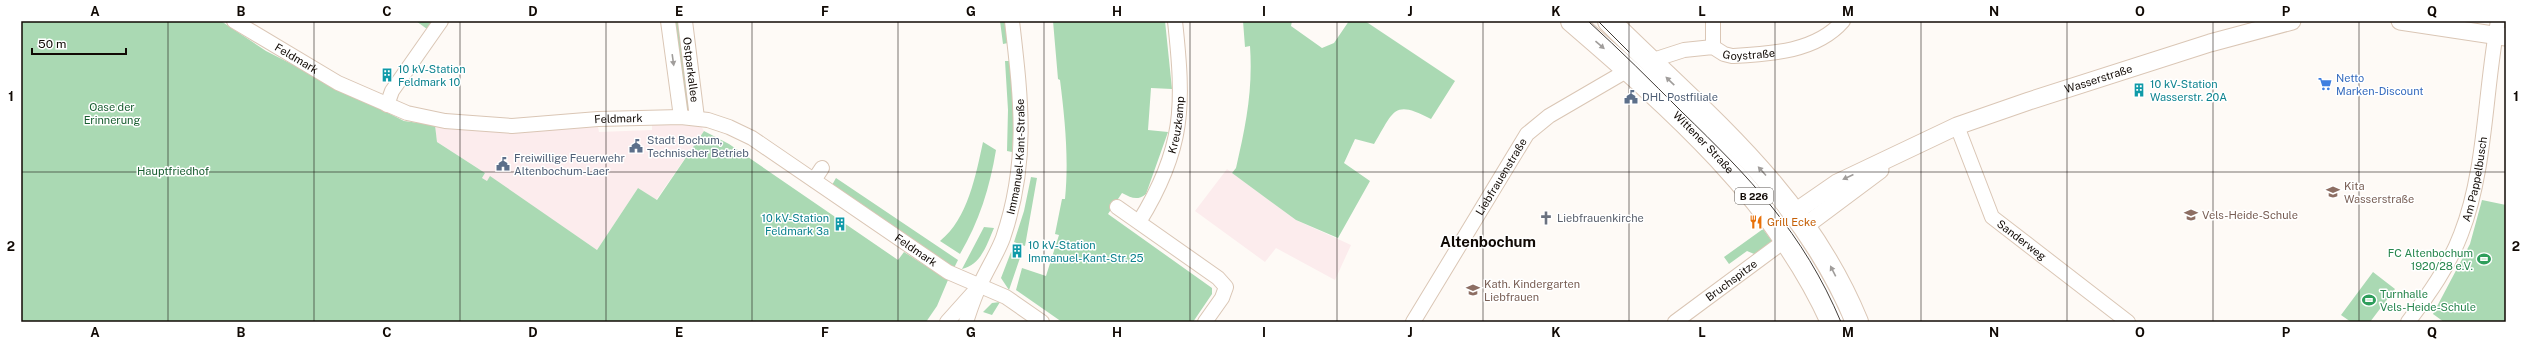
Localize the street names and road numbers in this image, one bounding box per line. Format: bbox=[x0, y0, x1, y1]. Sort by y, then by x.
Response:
street label: Ostparkallee bbox=[681, 36, 701, 103]
street label: Feldmark bbox=[273, 41, 321, 76]
street label: Goystraße bbox=[1721, 47, 1776, 62]
street label: Wasserstraße bbox=[2063, 62, 2134, 95]
street label: Kreuzkamp bbox=[1166, 96, 1186, 155]
street label: Immanuel-Kant-Straße bbox=[1004, 98, 1027, 216]
street label: Wittener Straße bbox=[1671, 109, 1736, 176]
street label: Feldmark bbox=[594, 112, 643, 125]
street label: Liebfrauenstraße bbox=[1473, 136, 1529, 217]
street label: Am Pappelbusch bbox=[2460, 136, 2489, 223]
road number: B 226 bbox=[1735, 188, 1773, 204]
street label: Sanderweg bbox=[1995, 217, 2049, 263]
street label: Feldmark bbox=[893, 231, 939, 269]
street label: Bruchspitze bbox=[1703, 257, 1759, 303]

